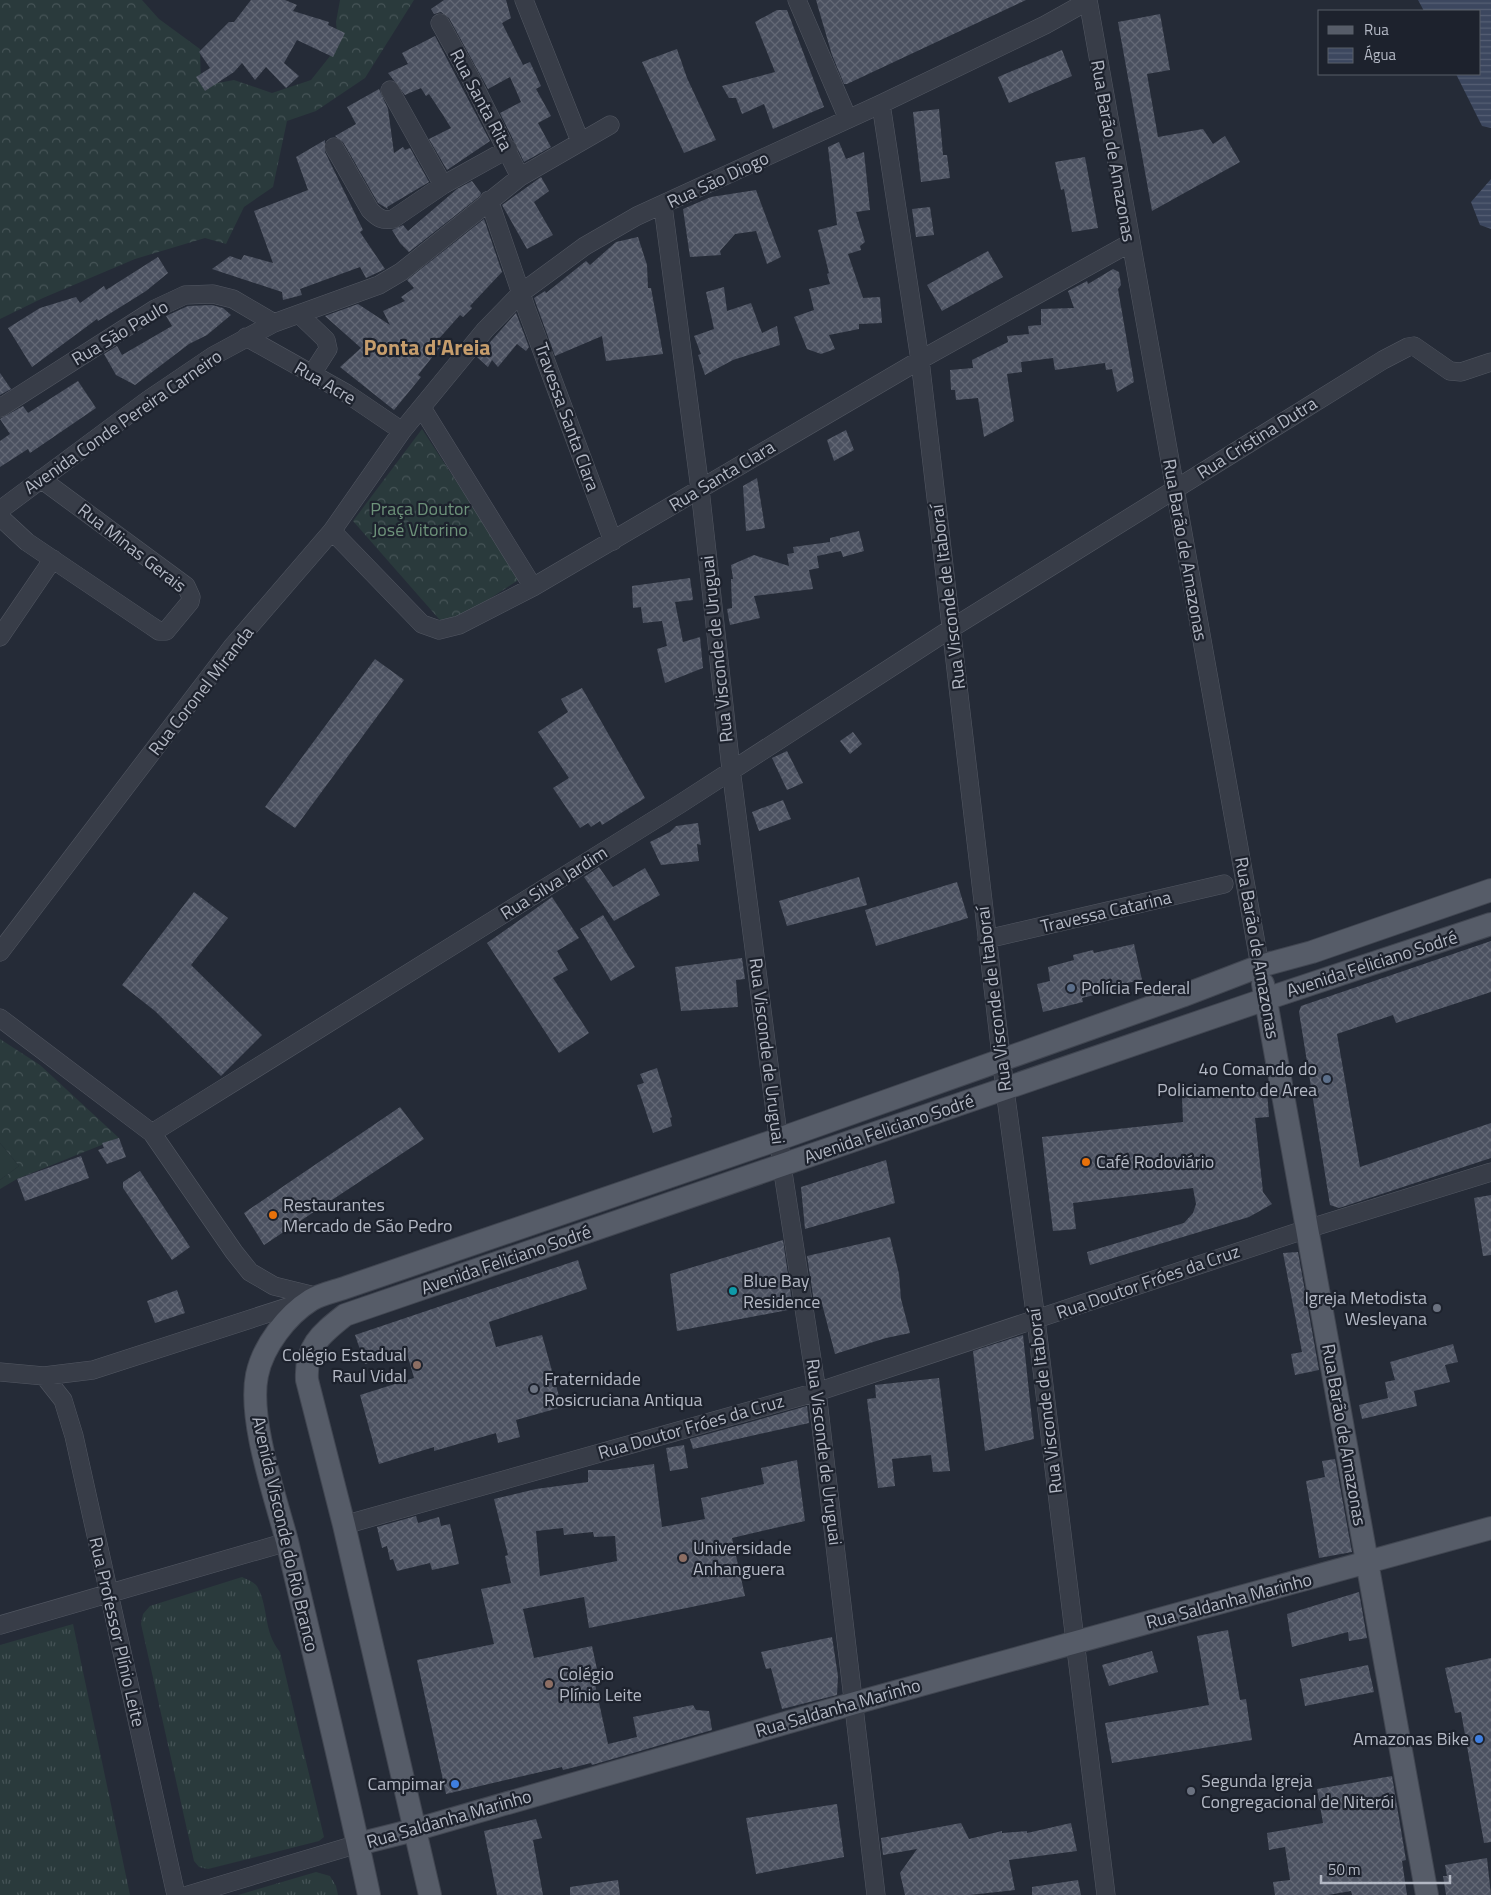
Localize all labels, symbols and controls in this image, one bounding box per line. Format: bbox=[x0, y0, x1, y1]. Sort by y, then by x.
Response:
legend bbox=[1318, 10, 1481, 75]
text: Rua bbox=[1364, 18, 1389, 41]
text: Água bbox=[1364, 43, 1396, 66]
street label: Rua Santa Rita bbox=[443, 44, 520, 155]
street label: Rua Barão de Amazonas bbox=[1084, 58, 1143, 244]
street label: Rua São Diogo bbox=[662, 144, 773, 215]
street label: Rua São Paulo bbox=[66, 293, 173, 372]
district label: Ponta d'Areia bbox=[363, 330, 491, 364]
street label: Travessa Santa Clara bbox=[528, 339, 607, 495]
street label: Avenida Conde Pereira Carneiro bbox=[18, 343, 227, 501]
street label: Rua Acre bbox=[289, 354, 361, 411]
street label: Rua Cristina Dutra bbox=[1191, 390, 1322, 485]
street label: Rua Santa Clara bbox=[664, 433, 780, 518]
street label: Rua Barão de Amazonas bbox=[1156, 457, 1215, 643]
park label: Praça Doutor José Vitorino bbox=[370, 495, 470, 543]
street label: Rua Minas Gerais bbox=[72, 497, 192, 599]
street label: Rua Visconde de Itaboraí bbox=[922, 501, 972, 691]
street label: Rua Visconde de Uruguai bbox=[693, 554, 740, 744]
street label: Rua Coronel Miranda bbox=[141, 620, 260, 761]
street label: Rua Silva Jardim bbox=[495, 839, 612, 926]
street label: Rua Barão de Amazonas bbox=[1228, 855, 1287, 1041]
street label: Travessa Catarina bbox=[1038, 883, 1174, 940]
street label: Rua Visconde de Itaboraí bbox=[968, 903, 1018, 1093]
street label: Avenida Feliciano Sodré bbox=[1283, 923, 1461, 1004]
street label: Rua Visconde de Uruguai bbox=[743, 956, 792, 1146]
place label: Polícia Federal bbox=[1081, 974, 1190, 1001]
marker: Polícia Federal bbox=[1065, 982, 1077, 994]
place label: 4o Comando do Policiamento de Area bbox=[1157, 1055, 1317, 1103]
marker: 4o Comando do Policiamento de Area bbox=[1321, 1073, 1333, 1085]
street label: Avenida Feliciano Sodré bbox=[800, 1087, 978, 1170]
place label: Café Rodoviário bbox=[1096, 1148, 1214, 1175]
marker: Café Rodoviário bbox=[1080, 1156, 1092, 1168]
place label: Restaurantes Mercado de São Pedro bbox=[283, 1191, 453, 1239]
marker: Restaurantes Mercado de São Pedro bbox=[267, 1209, 279, 1221]
street label: Avenida Feliciano Sodré bbox=[417, 1218, 595, 1301]
street label: Rua Doutor Fróes da Cruz bbox=[1052, 1237, 1243, 1326]
place label: Blue Bay Residence bbox=[743, 1267, 820, 1315]
place label: Igreja Metodista Wesleyana bbox=[1304, 1284, 1427, 1332]
marker: Blue Bay Residence bbox=[727, 1285, 739, 1297]
marker: Igreja Metodista Wesleyana bbox=[1431, 1302, 1443, 1314]
street label: Rua Visconde de Itaboraí bbox=[1019, 1305, 1069, 1495]
place label: Colégio Estadual Raul Vidal bbox=[282, 1341, 407, 1389]
street label: Rua Barão de Amazonas bbox=[1315, 1342, 1374, 1528]
street label: Rua Visconde de Uruguai bbox=[800, 1357, 849, 1547]
marker: Colégio Estadual Raul Vidal bbox=[411, 1359, 423, 1371]
place label: Fraternidade Rosicruciana Antiqua bbox=[544, 1365, 702, 1413]
marker: Fraternidade Rosicruciana Antiqua bbox=[528, 1383, 540, 1395]
street label: Rua Doutor Fróes da Cruz bbox=[595, 1387, 787, 1466]
street label: Avenida Visconde do Rio Branco bbox=[245, 1413, 326, 1654]
street label: Rua Professor Plínio Leite bbox=[83, 1534, 152, 1729]
place label: Universidade Anhanguera bbox=[693, 1534, 791, 1582]
marker: Universidade Anhanguera bbox=[677, 1552, 689, 1564]
street label: Rua Saldanha Marinho bbox=[1143, 1565, 1315, 1636]
place label: Colégio Plínio Leite bbox=[559, 1660, 642, 1708]
street label: Rua Saldanha Marinho bbox=[752, 1671, 924, 1744]
marker: Colégio Plínio Leite bbox=[543, 1678, 555, 1690]
place label: Amazonas Bike bbox=[1353, 1725, 1469, 1752]
marker: Amazonas Bike bbox=[1473, 1733, 1485, 1745]
place label: Segunda Igreja Congregacional de Niterói bbox=[1201, 1767, 1394, 1815]
place label: Campimar bbox=[367, 1770, 445, 1797]
marker: Campimar bbox=[449, 1778, 461, 1790]
street label: Rua Saldanha Marinho bbox=[363, 1782, 535, 1855]
marker: Segunda Igreja Congregacional de Niterói bbox=[1185, 1785, 1197, 1797]
scale bar bbox=[1321, 1852, 1450, 1884]
text: 50 m bbox=[1328, 1858, 1361, 1881]

